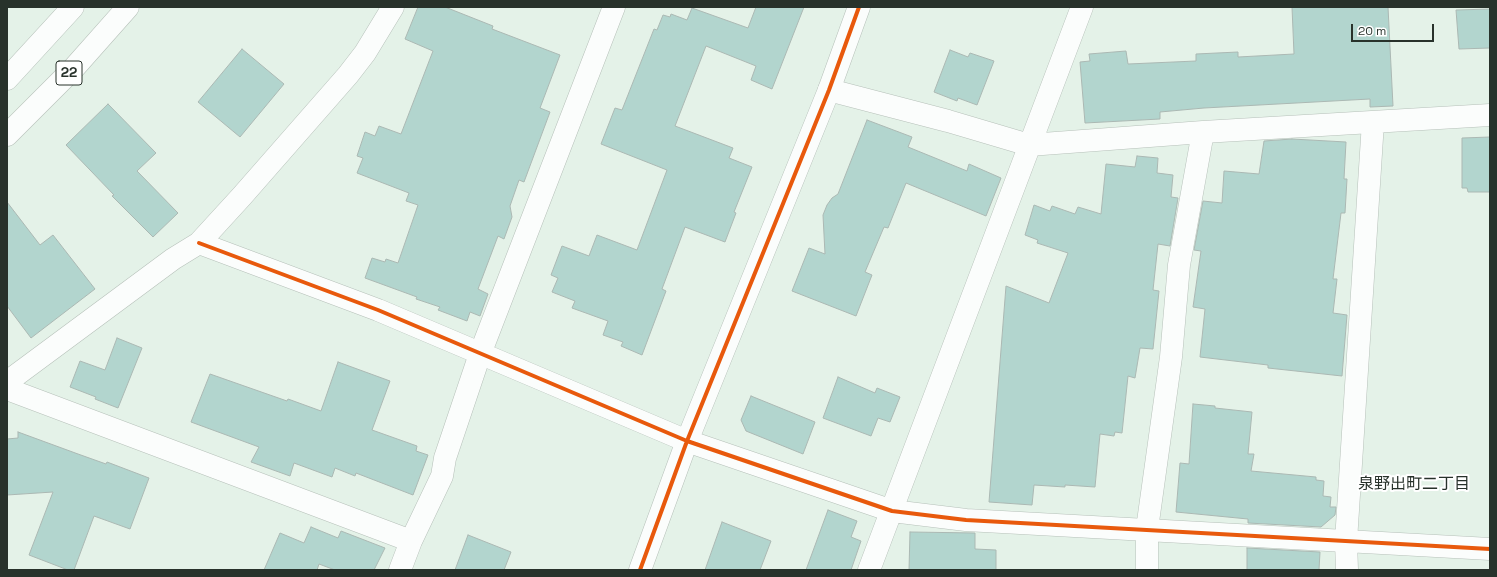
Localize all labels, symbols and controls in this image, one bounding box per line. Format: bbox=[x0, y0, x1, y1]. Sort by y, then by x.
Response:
scale bar bbox=[1353, 16, 1436, 42]
text: 20 m bbox=[1358, 23, 1386, 39]
road number: 22 bbox=[56, 61, 82, 85]
district label: 泉野出町二丁目 bbox=[1358, 475, 1470, 495]

